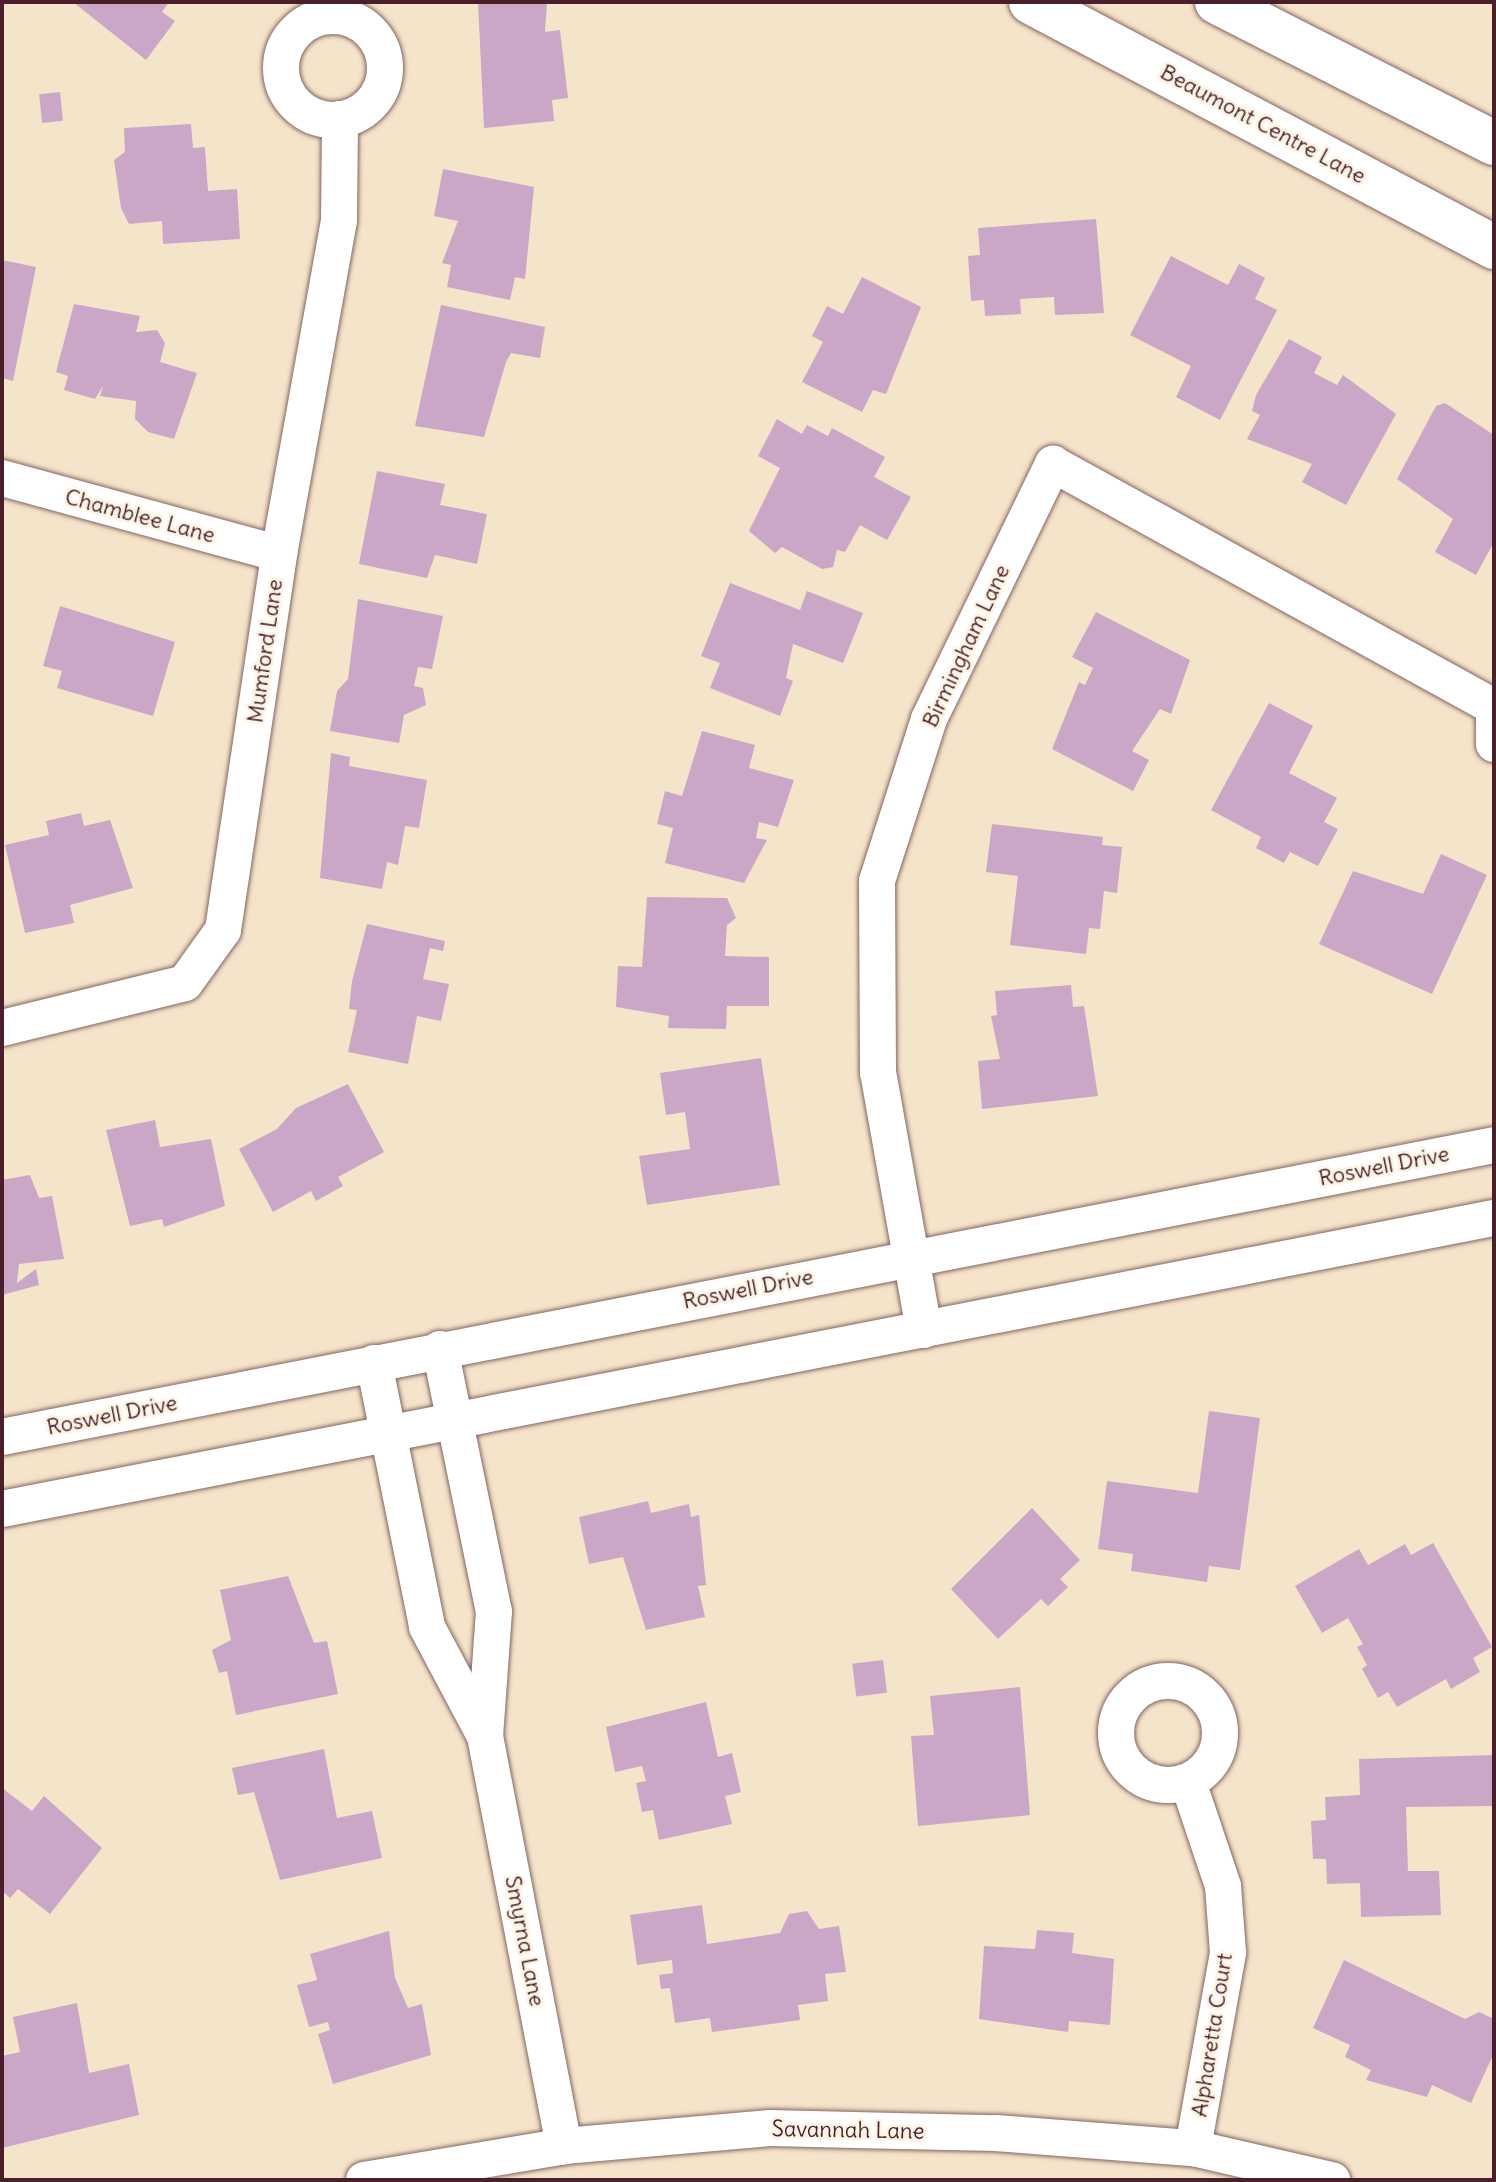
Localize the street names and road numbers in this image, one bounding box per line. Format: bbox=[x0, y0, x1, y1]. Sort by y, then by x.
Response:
street label: Beaumont Centre Lane bbox=[1156, 59, 1370, 189]
street label: Chamblee Lane bbox=[62, 483, 218, 549]
street label: Birmingham Lane bbox=[917, 561, 1015, 731]
street label: Mumford Lane bbox=[242, 577, 288, 725]
street label: Roswell Drive bbox=[1316, 1140, 1452, 1192]
street label: Roswell Drive bbox=[680, 1263, 816, 1315]
street label: Roswell Drive bbox=[44, 1389, 180, 1441]
street label: Smyrna Lane bbox=[499, 1873, 551, 2009]
street label: Alpharetta Court bbox=[1186, 1951, 1238, 2119]
street label: Savannah Lane bbox=[771, 2115, 925, 2145]

